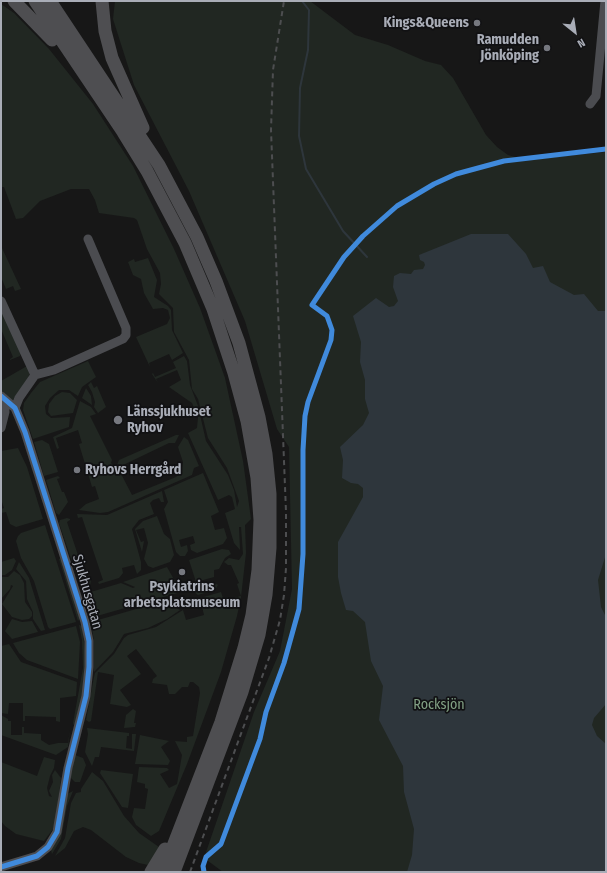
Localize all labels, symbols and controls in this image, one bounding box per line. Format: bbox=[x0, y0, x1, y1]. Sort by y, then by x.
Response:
north arrow bbox=[555, 12, 595, 52]
place label: Kings&Queens bbox=[384, 15, 469, 31]
marker: Kings&Queens bbox=[472, 18, 482, 28]
place label: Ramudden Jönköping bbox=[477, 32, 539, 64]
text: N bbox=[575, 36, 587, 50]
marker: Ramudden Jönköping bbox=[542, 43, 552, 53]
place label: Länssjukhuset Ryhov bbox=[127, 404, 211, 436]
marker: Länssjukhuset Ryhov bbox=[112, 414, 124, 426]
place label: Ryhovs Herrgård bbox=[85, 462, 181, 478]
marker: Ryhovs Herrgård bbox=[72, 465, 82, 475]
street label: Sjukhusgatan bbox=[68, 553, 106, 631]
marker: Psykiatrins arbetsplatsmuseum bbox=[177, 567, 187, 577]
place label: Psykiatrins arbetsplatsmuseum bbox=[124, 579, 240, 612]
park label: Rocksjön bbox=[413, 697, 465, 713]

